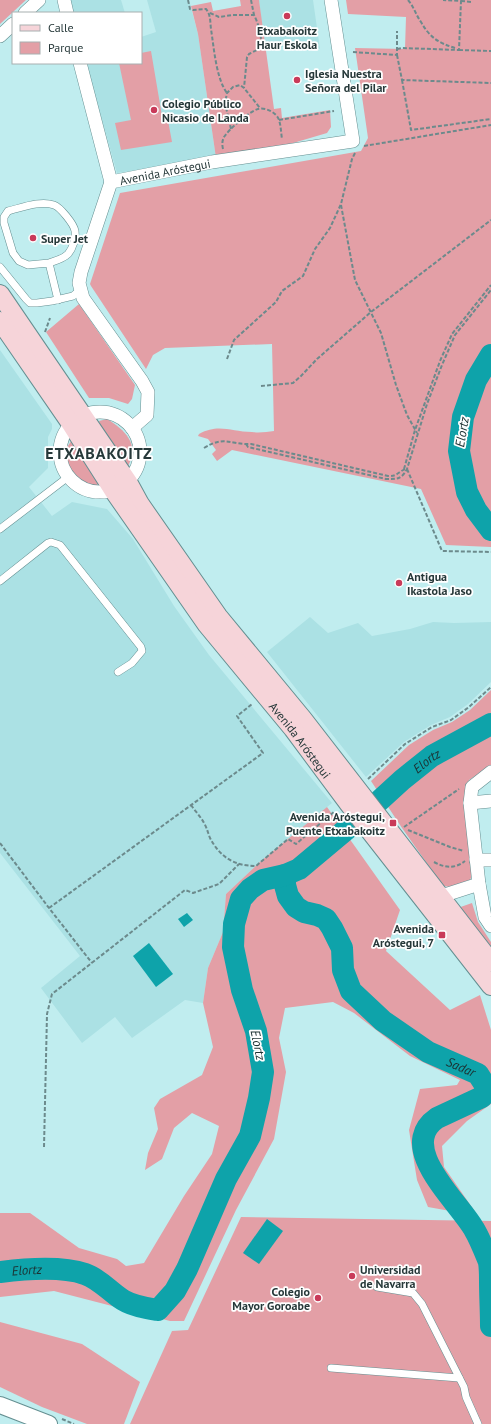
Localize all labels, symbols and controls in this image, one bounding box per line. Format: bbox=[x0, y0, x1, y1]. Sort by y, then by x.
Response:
marker: Etxabakoitz Haur Eskola bbox=[282, 11, 292, 21]
legend bbox=[12, 12, 142, 64]
text: Calle bbox=[48, 20, 74, 35]
place label: Etxabakoitz Haur Eskola bbox=[257, 23, 318, 52]
text: Parque bbox=[48, 40, 83, 55]
place label: Iglesia Nuestra Señora del Pilar bbox=[305, 66, 387, 95]
marker: Iglesia Nuestra Señora del Pilar bbox=[292, 75, 302, 85]
place label: Colegio Público Nicasio de Landa bbox=[162, 96, 249, 125]
marker: Colegio Público Nicasio de Landa bbox=[149, 105, 159, 115]
street label: Avenida Aróstegui bbox=[118, 155, 212, 188]
place label: Super Jet bbox=[41, 231, 89, 246]
marker: Super Jet bbox=[28, 233, 38, 243]
water label: Elortz bbox=[451, 415, 473, 448]
district label: ETXABAKOITZ bbox=[45, 443, 153, 463]
place label: Antigua Ikastola Jaso bbox=[407, 569, 472, 598]
marker: Antigua Ikastola Jaso bbox=[394, 578, 404, 588]
street label: Avenida Aróstegui bbox=[266, 699, 334, 781]
water label: Elortz bbox=[409, 744, 444, 777]
place label: Avenida Aróstegui, Puente Etxabakoitz bbox=[286, 809, 385, 838]
marker: Avenida Aróstegui, Puente Etxabakoitz bbox=[388, 818, 398, 828]
place label: Avenida Aróstegui, 7 bbox=[373, 921, 434, 950]
marker: Avenida Aróstegui, 7 bbox=[437, 930, 447, 940]
water label: Elortz bbox=[247, 1028, 270, 1062]
water label: Sadar bbox=[444, 1053, 479, 1081]
water label: Elortz bbox=[11, 1260, 43, 1279]
place label: Universidad de Navarra bbox=[360, 1262, 420, 1291]
marker: Universidad de Navarra bbox=[347, 1271, 357, 1281]
place label: Colegio Mayor Goroabe bbox=[232, 1284, 311, 1313]
marker: Colegio Mayor Goroabe bbox=[313, 1293, 323, 1303]

